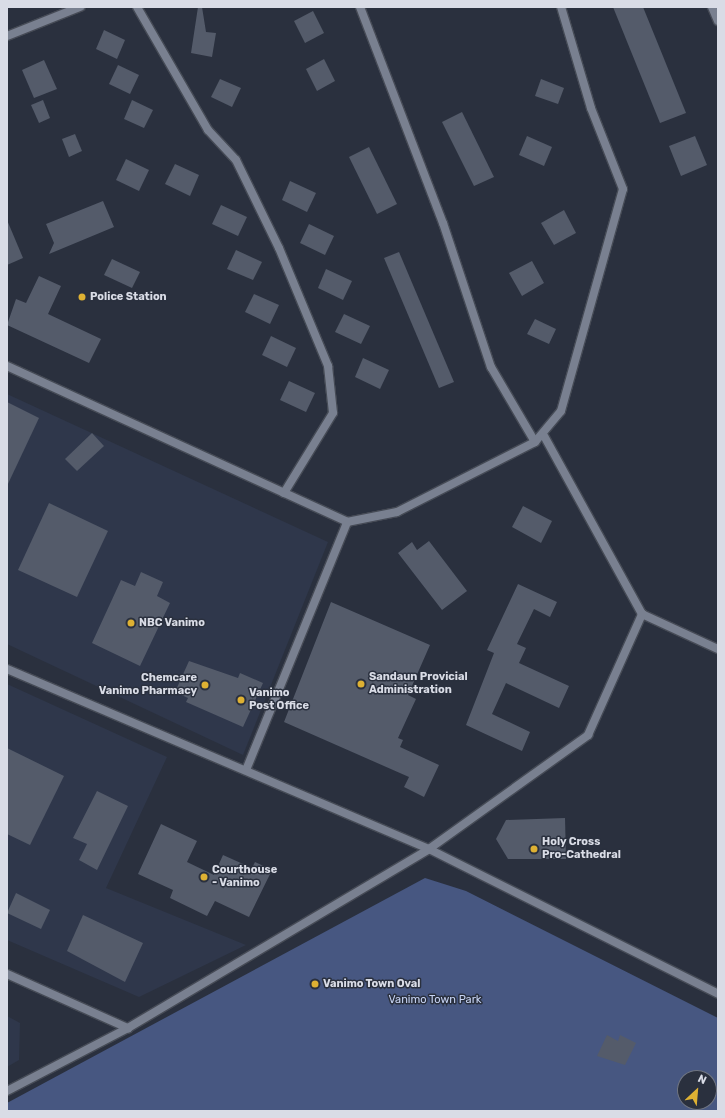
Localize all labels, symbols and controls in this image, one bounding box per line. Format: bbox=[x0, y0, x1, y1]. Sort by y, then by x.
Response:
place label: Police Station bbox=[90, 290, 167, 304]
marker: Police Station bbox=[77, 292, 87, 302]
place label: NBC Vanimo bbox=[139, 616, 205, 630]
marker: NBC Vanimo bbox=[126, 618, 136, 628]
place label: Sandaun Provicial Administration bbox=[369, 671, 468, 697]
place label: Chemcare Vanimo Pharmacy bbox=[99, 672, 197, 698]
marker: Sandaun Provicial Administration bbox=[356, 679, 366, 689]
marker: Chemcare Vanimo Pharmacy bbox=[200, 680, 210, 690]
place label: Vanimo Post Office bbox=[249, 687, 309, 713]
marker: Vanimo Post Office bbox=[236, 695, 246, 705]
place label: Holy Cross Pro-Cathedral bbox=[542, 836, 621, 862]
marker: Holy Cross Pro-Cathedral bbox=[529, 844, 539, 854]
place label: Courthouse - Vanimo bbox=[212, 864, 277, 890]
marker: Courthouse - Vanimo bbox=[199, 872, 209, 882]
place label: Vanimo Town Oval bbox=[323, 977, 421, 991]
marker: Vanimo Town Oval bbox=[310, 979, 320, 989]
park label: Vanimo Town Park bbox=[388, 993, 482, 1007]
north arrow bbox=[677, 1070, 717, 1110]
text: N bbox=[696, 1072, 708, 1087]

